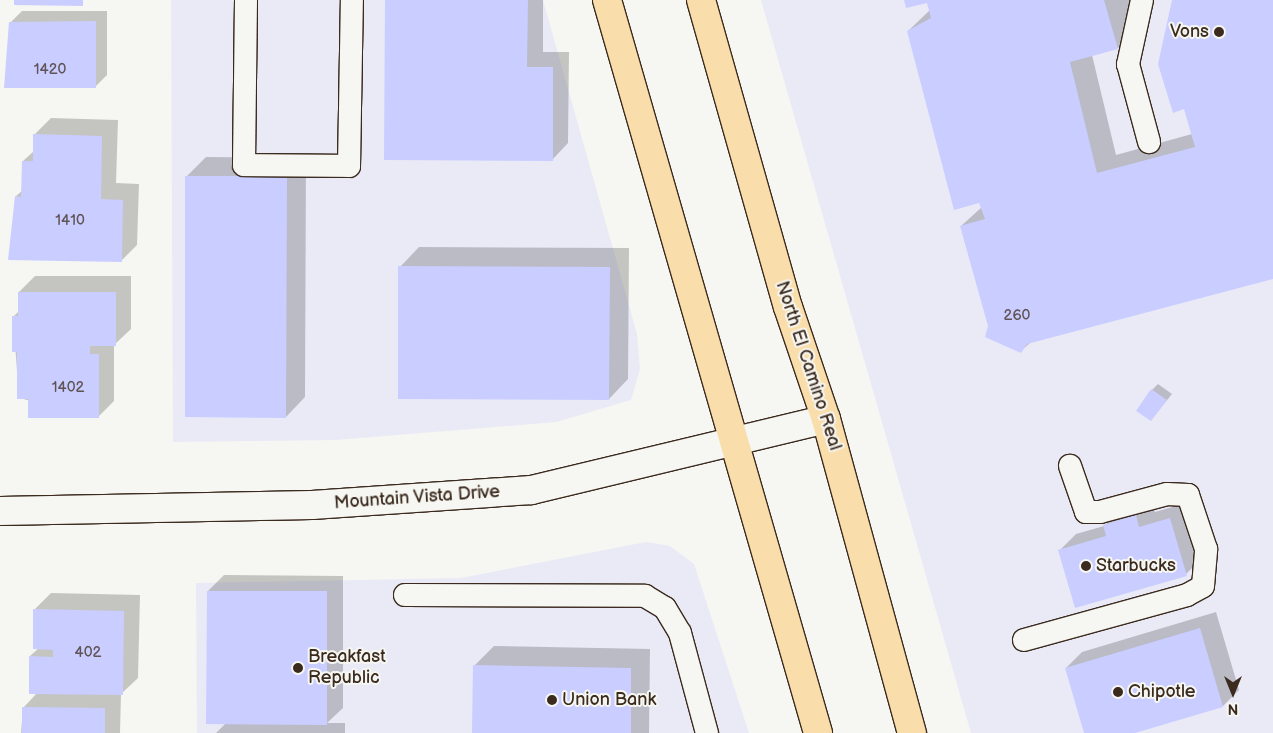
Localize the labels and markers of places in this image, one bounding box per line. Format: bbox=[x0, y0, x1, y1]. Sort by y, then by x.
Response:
place label: Vons bbox=[1170, 21, 1209, 43]
marker: Vons bbox=[1213, 26, 1225, 38]
place label: Starbucks bbox=[1096, 555, 1176, 577]
marker: Starbucks bbox=[1080, 560, 1092, 572]
place label: Breakfast Republic bbox=[308, 647, 386, 690]
marker: Breakfast Republic bbox=[292, 662, 304, 674]
place label: Chipotle bbox=[1128, 681, 1195, 703]
marker: Chipotle bbox=[1112, 686, 1124, 698]
place label: Union Bank bbox=[562, 689, 656, 711]
marker: Union Bank bbox=[546, 694, 558, 706]

